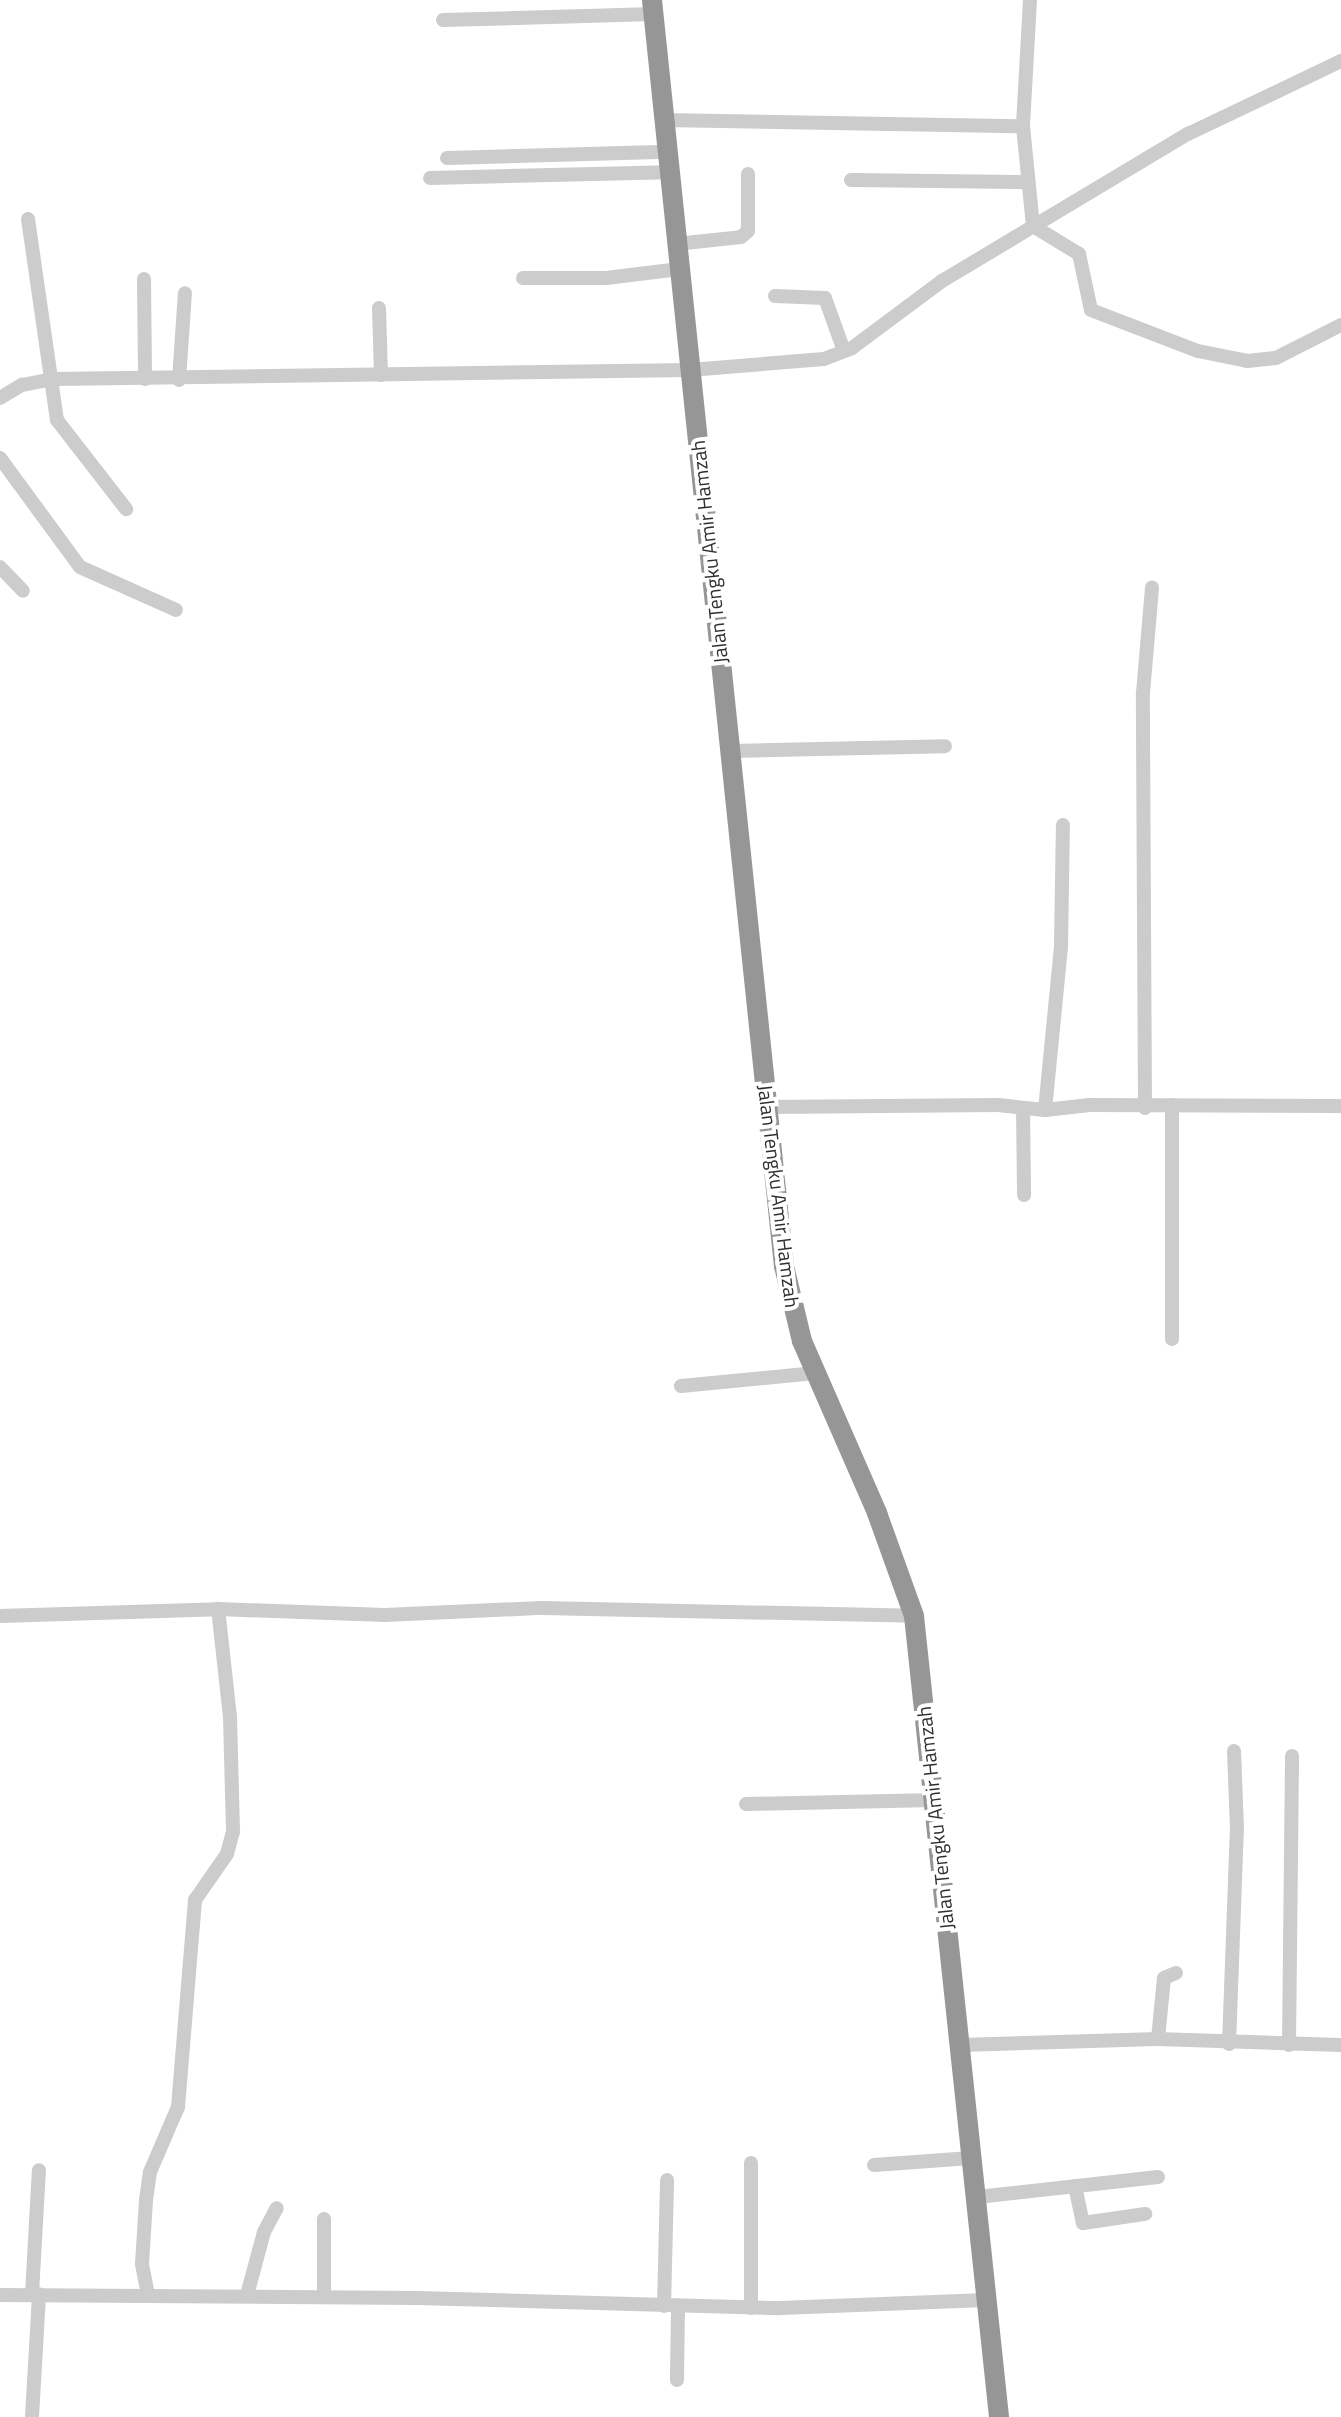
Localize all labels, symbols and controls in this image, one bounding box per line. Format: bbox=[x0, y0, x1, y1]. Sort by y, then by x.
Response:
street label: Jalan Tengku Amir Hamzah bbox=[685, 439, 733, 665]
street label: Jalan Tengku Amir Hamzah bbox=[753, 1083, 805, 1309]
street label: Jalan Tengku Amir Hamzah bbox=[911, 1705, 959, 1931]

